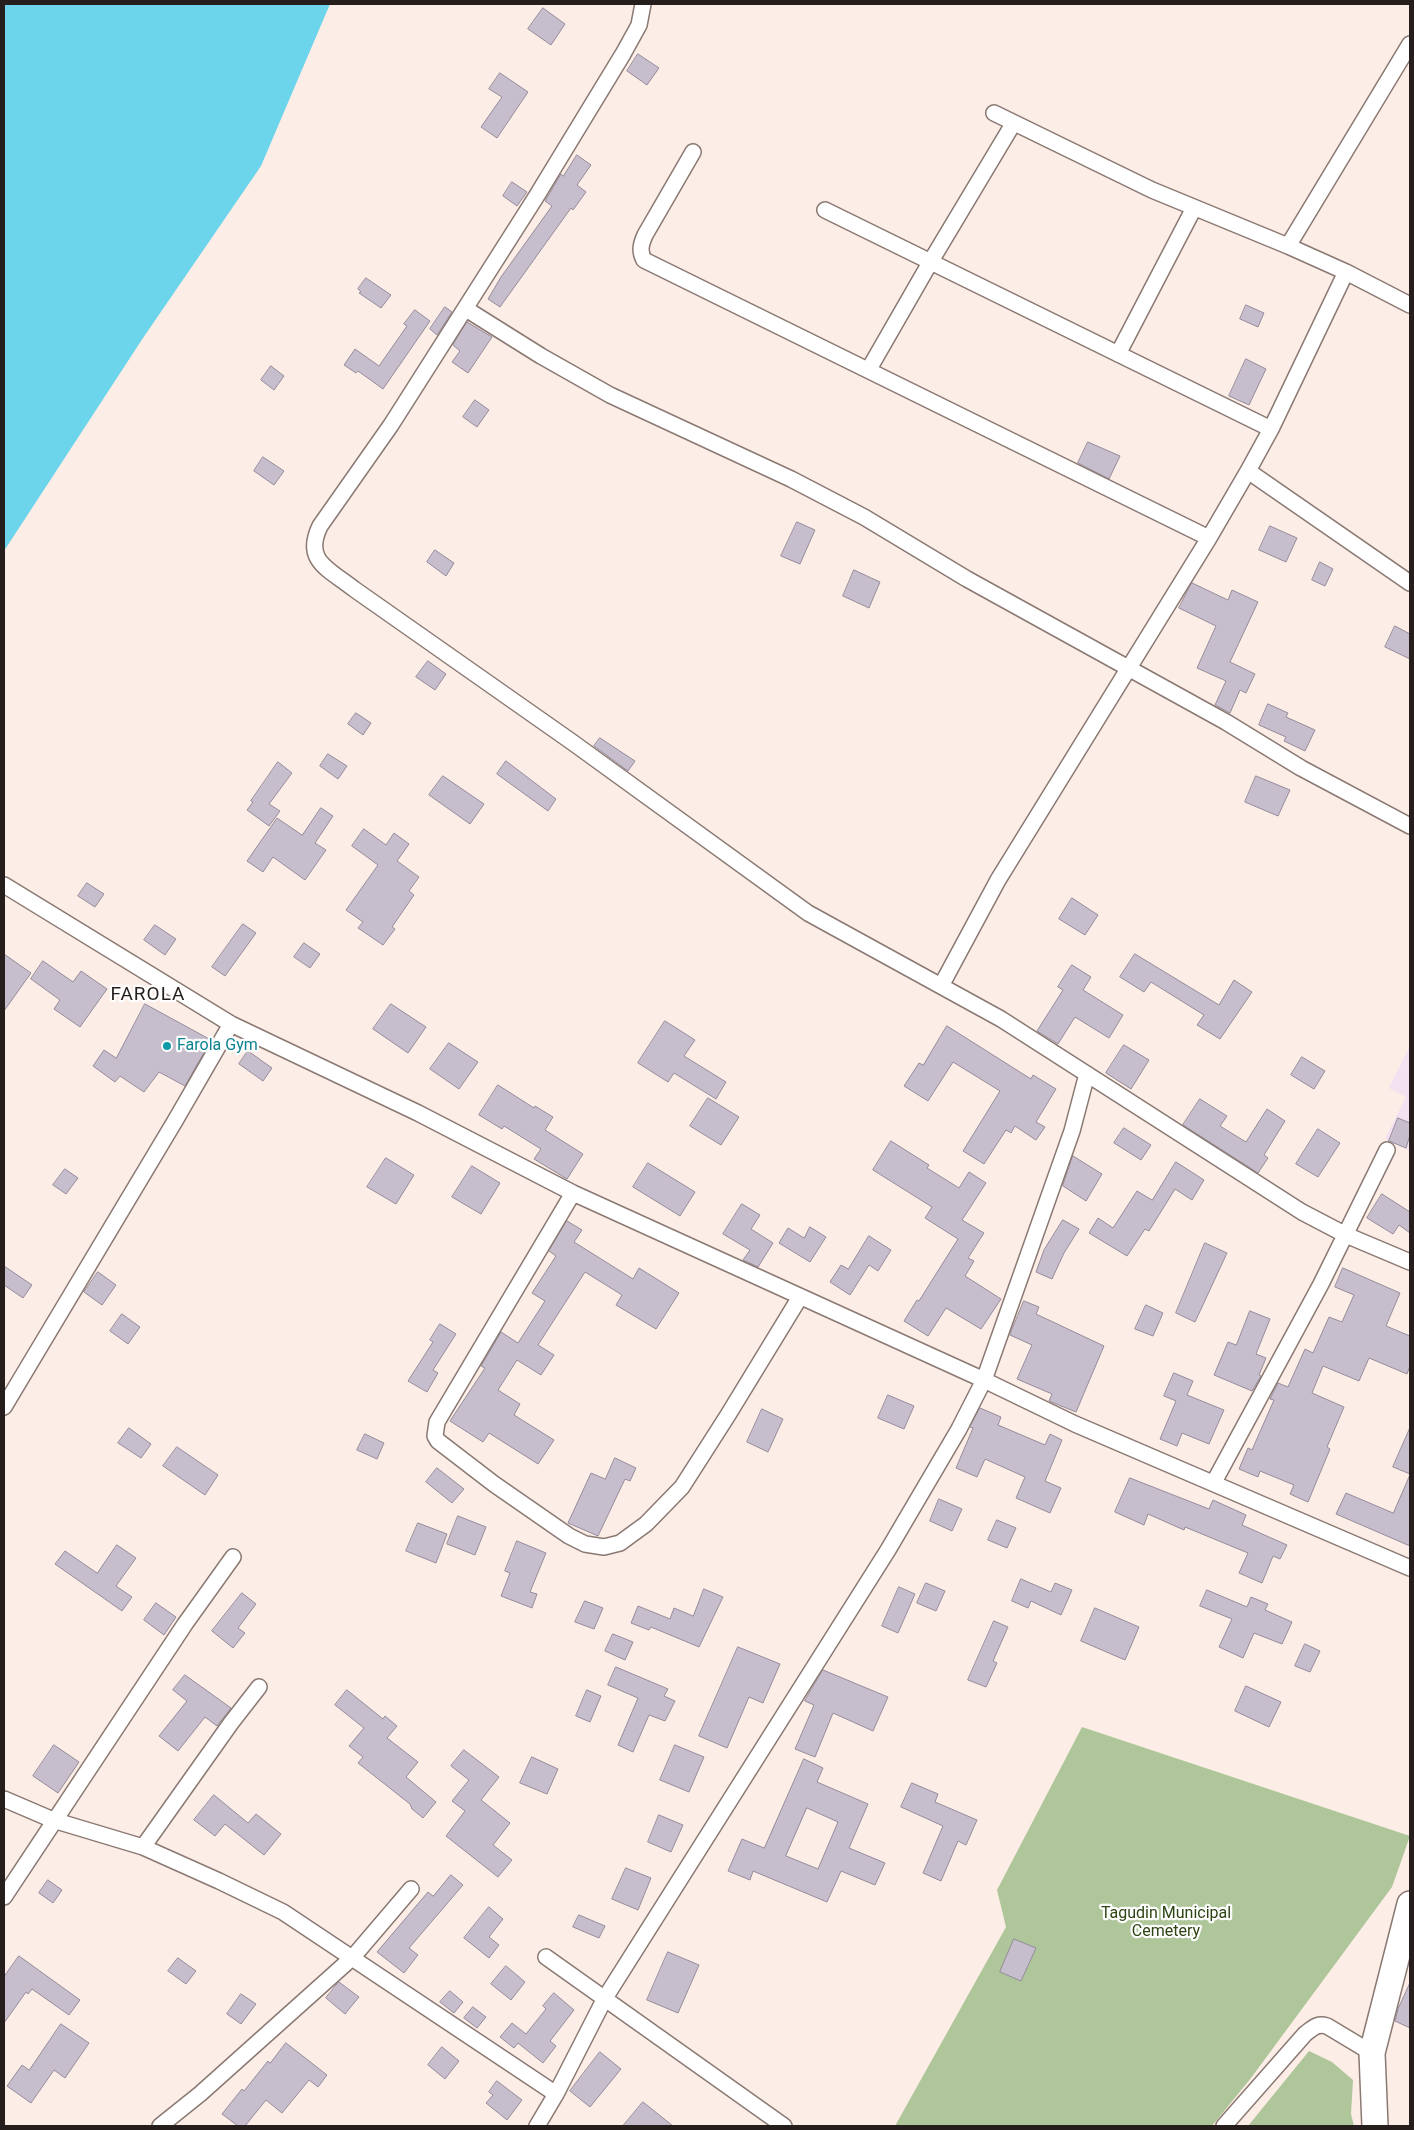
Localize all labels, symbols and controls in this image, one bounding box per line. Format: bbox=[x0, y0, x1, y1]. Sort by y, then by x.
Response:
district label: FAROLA bbox=[110, 984, 186, 1006]
place label: Farola Gym bbox=[177, 1036, 258, 1056]
marker: Farola Gym bbox=[161, 1040, 173, 1052]
park label: Tagudin Municipal Cemetery bbox=[1101, 1904, 1231, 1942]

